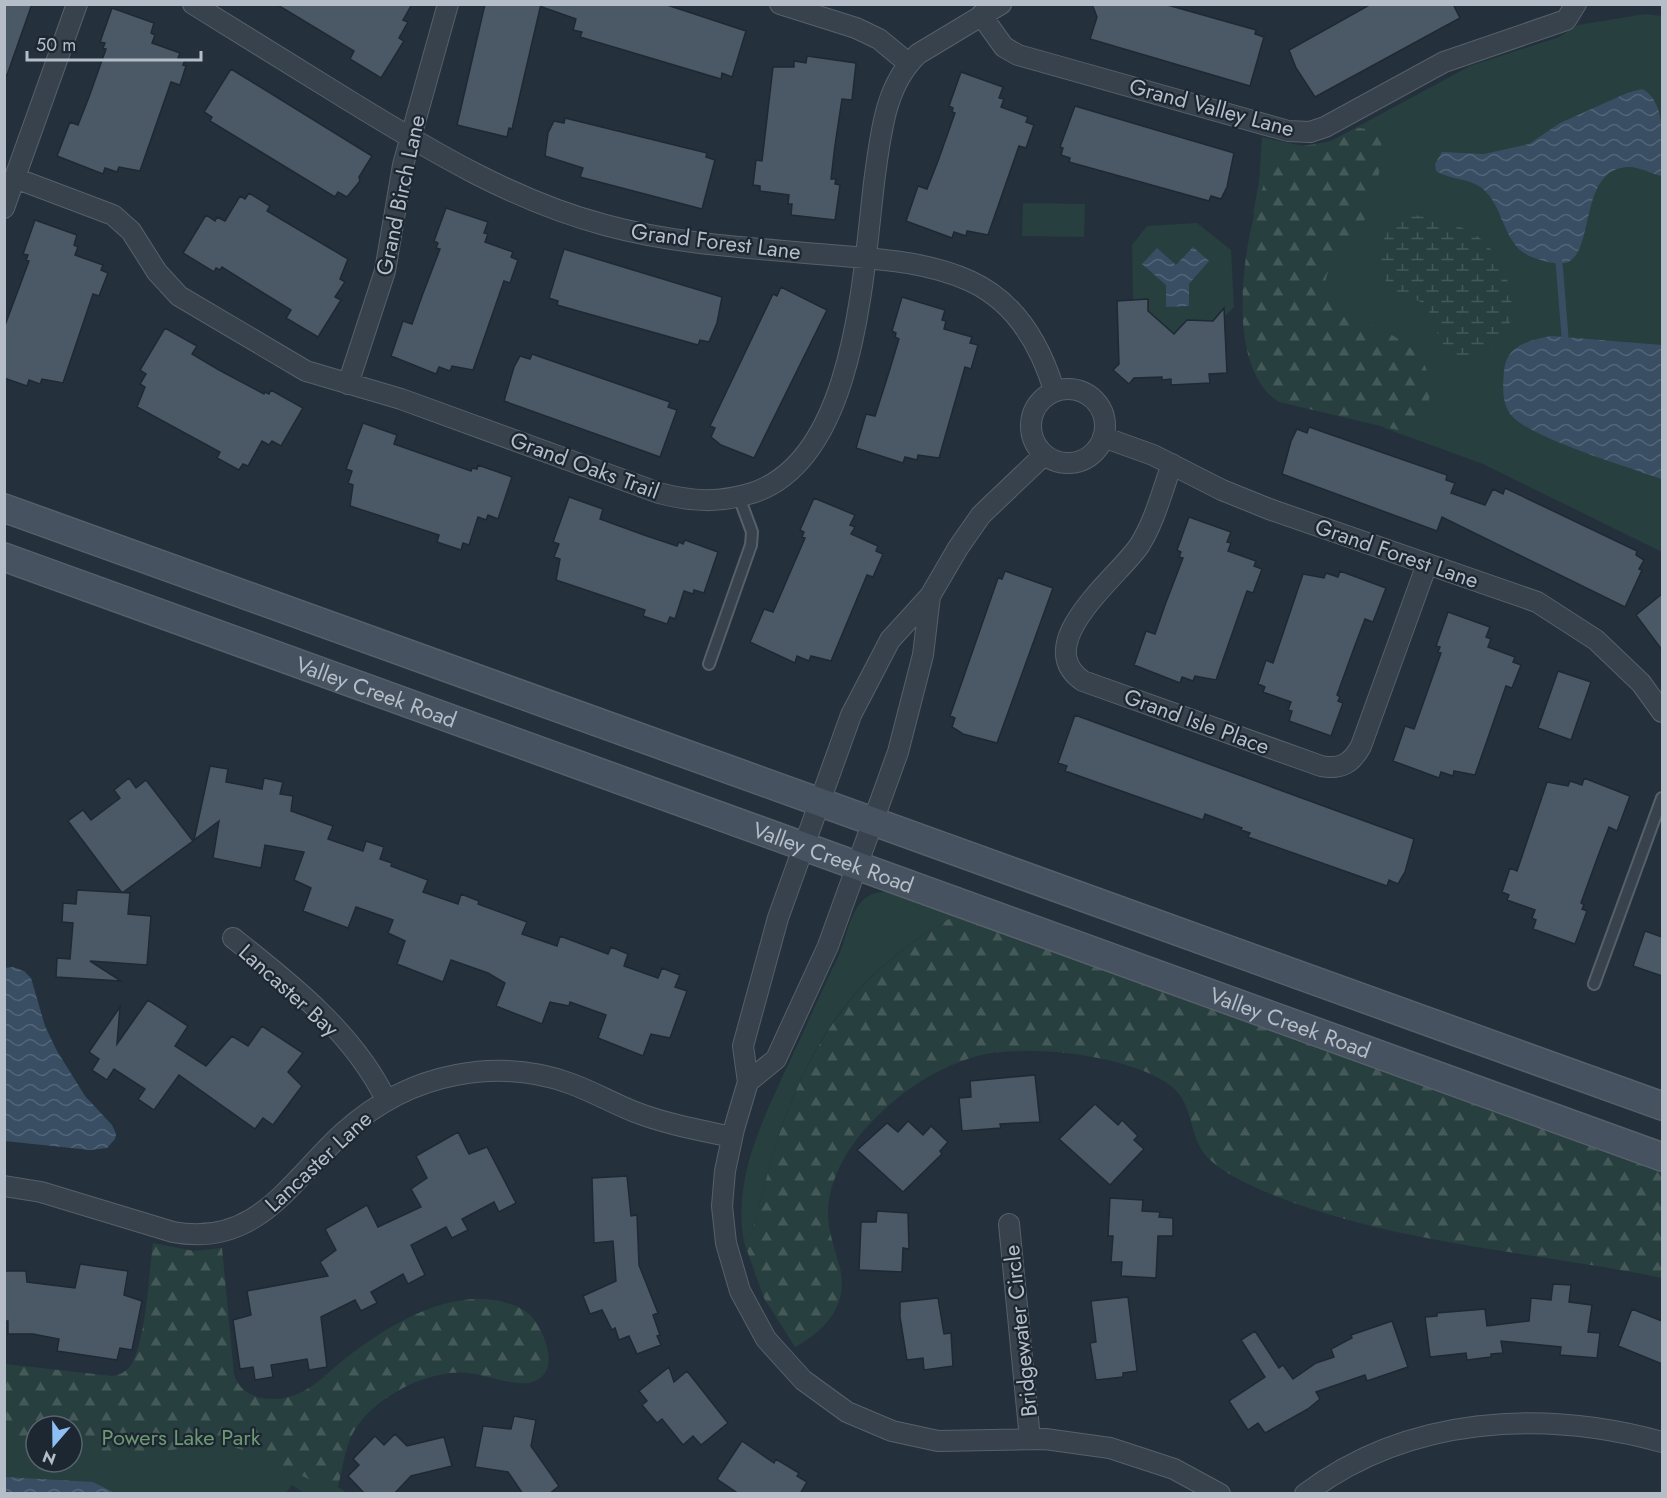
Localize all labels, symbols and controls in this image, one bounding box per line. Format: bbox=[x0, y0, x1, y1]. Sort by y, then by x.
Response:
scale bar bbox=[27, 24, 201, 62]
text: 50 m bbox=[36, 32, 76, 58]
street label: Grand Valley Lane bbox=[1126, 70, 1298, 144]
street label: Grand Birch Lane bbox=[367, 112, 433, 278]
street label: Grand Forest Lane bbox=[629, 215, 803, 267]
street label: Grand Oaks Trail bbox=[506, 423, 664, 507]
street label: Grand Forest Lane bbox=[1311, 510, 1483, 596]
street label: Valley Creek Road bbox=[291, 648, 461, 736]
street label: Grand Isle Place bbox=[1120, 680, 1274, 762]
street label: Valley Creek Road bbox=[748, 813, 918, 901]
street label: Lancaster Bay bbox=[232, 936, 346, 1044]
street label: Valley Creek Road bbox=[1205, 979, 1375, 1066]
street label: Lancaster Lane bbox=[257, 1103, 379, 1219]
street label: Bridgewater Circle bbox=[995, 1243, 1045, 1419]
north arrow bbox=[24, 1414, 84, 1474]
park label: Powers Lake Park bbox=[101, 1421, 261, 1453]
text: N bbox=[39, 1445, 59, 1471]

